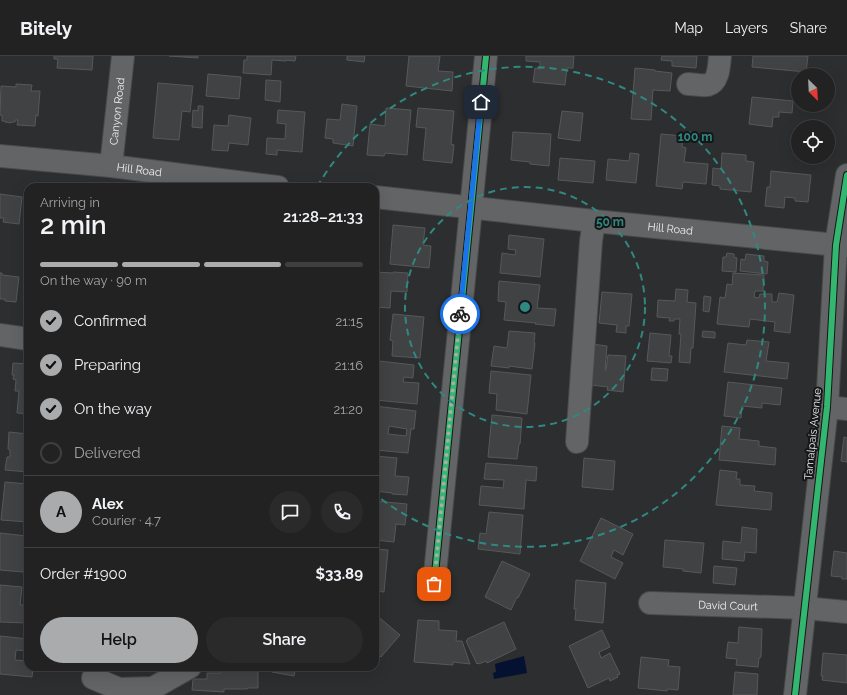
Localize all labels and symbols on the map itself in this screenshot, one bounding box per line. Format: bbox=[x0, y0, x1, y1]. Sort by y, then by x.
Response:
north arrow bbox=[791, 68, 835, 112]
street label: Canyon Road bbox=[107, 77, 127, 146]
pin bbox=[464, 85, 498, 119]
text: 100 m bbox=[678, 130, 712, 144]
street label: Hill Road bbox=[116, 160, 163, 179]
text: 50 m bbox=[596, 215, 624, 229]
street label: Hill Road bbox=[647, 220, 694, 237]
courier bbox=[440, 294, 480, 334]
centre of rings bbox=[518, 300, 532, 314]
street label: Tamalpais Avenue bbox=[802, 387, 824, 481]
pin bbox=[417, 567, 451, 601]
street label: David Court bbox=[698, 598, 758, 613]

